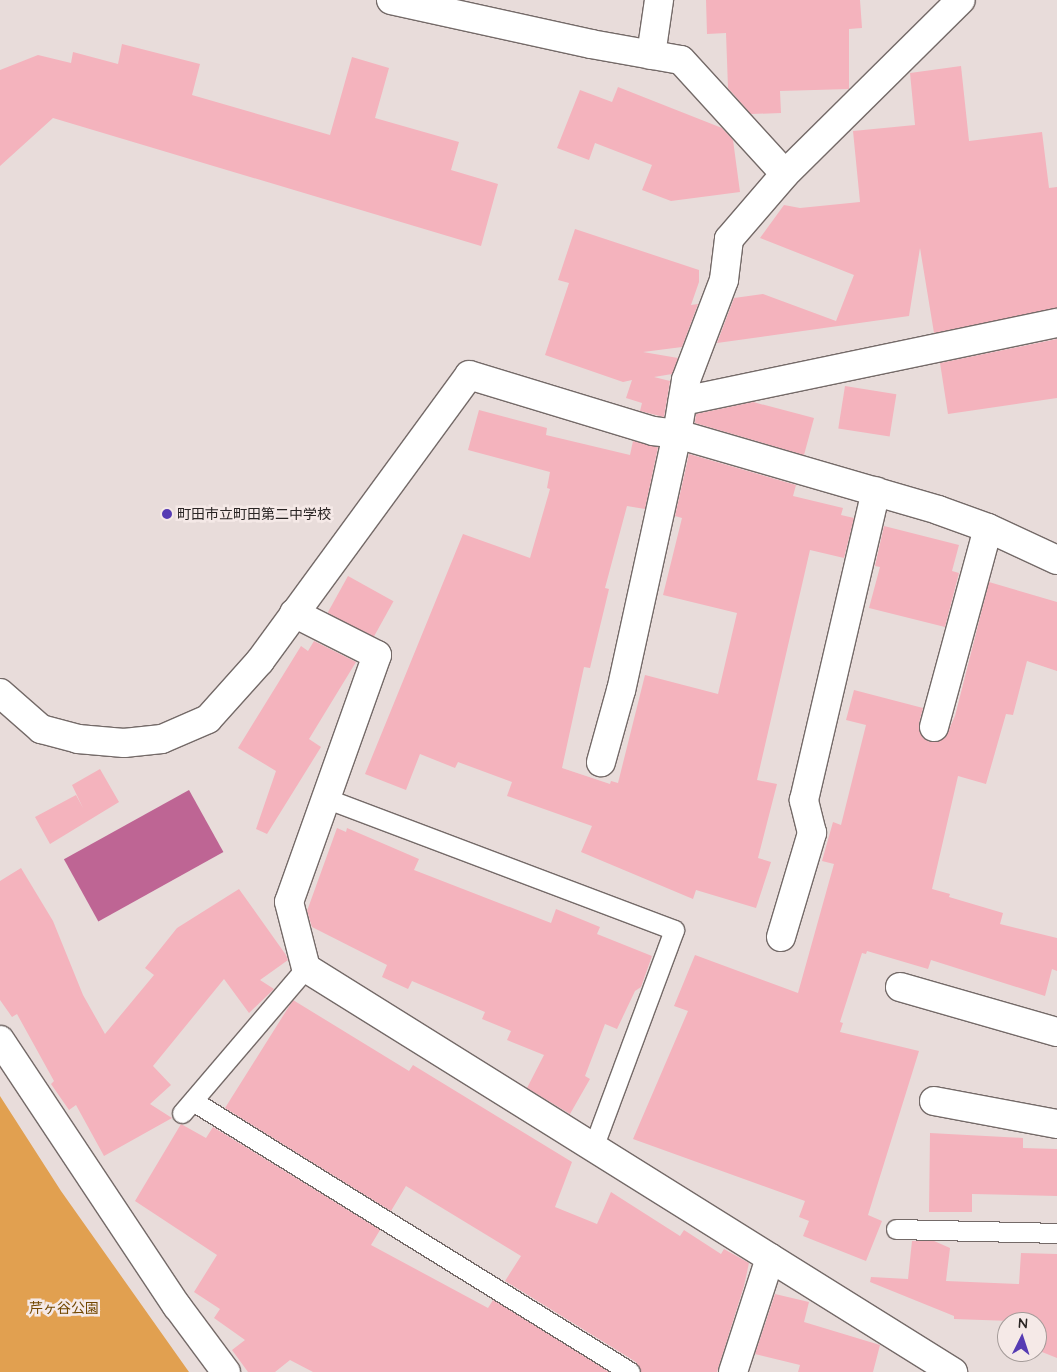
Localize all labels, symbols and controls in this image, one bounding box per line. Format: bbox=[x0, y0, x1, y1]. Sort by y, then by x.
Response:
place label: 町田市立町田第二中学校 bbox=[177, 506, 331, 522]
marker: 町田市立町田第二中学校 bbox=[161, 508, 173, 520]
park label: 芹ヶ谷公園 bbox=[29, 1300, 99, 1316]
north arrow bbox=[997, 1312, 1047, 1362]
text: N bbox=[1017, 1314, 1029, 1332]

